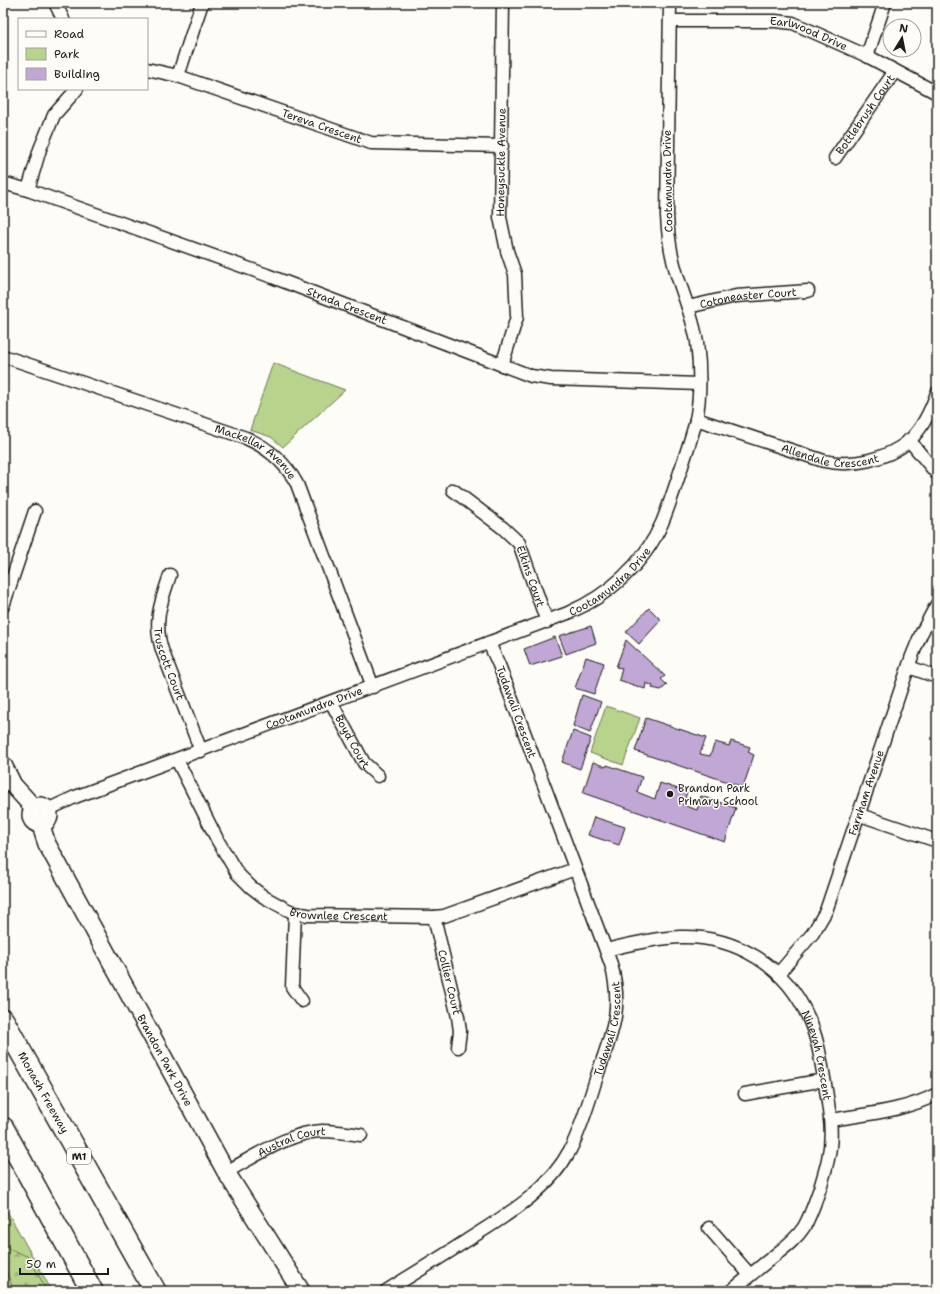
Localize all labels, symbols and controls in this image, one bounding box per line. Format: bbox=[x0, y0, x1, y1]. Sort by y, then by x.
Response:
street label: Earlwood Drive bbox=[770, 14, 850, 54]
legend bbox=[18, 18, 148, 90]
north arrow bbox=[882, 18, 922, 58]
text: N bbox=[898, 21, 910, 37]
text: Road bbox=[54, 26, 85, 42]
text: Park bbox=[54, 46, 80, 62]
text: Building bbox=[54, 66, 100, 82]
street label: Bottlebrush Court bbox=[832, 71, 898, 157]
street label: Tereva Crescent bbox=[280, 105, 364, 147]
street label: Honeysuckle Avenue bbox=[493, 108, 509, 217]
street label: Cootamundra Drive bbox=[660, 130, 676, 232]
street label: Strada Crescent bbox=[304, 283, 389, 328]
street label: Cotoneaster Court bbox=[698, 284, 797, 312]
street label: Mackellar Avenue bbox=[213, 421, 300, 482]
street label: Allendale Crescent bbox=[779, 440, 881, 471]
street label: Elkins Court bbox=[513, 544, 549, 609]
street label: Cootamundra Drive bbox=[566, 544, 654, 619]
street label: Truscott Court bbox=[151, 627, 188, 703]
street label: Tudawali Crescent bbox=[492, 664, 540, 760]
street label: Cootamundra Drive bbox=[263, 683, 365, 733]
street label: Boyd Court bbox=[332, 712, 373, 772]
street label: Farnham Avenue bbox=[845, 748, 887, 837]
place label: Brandon Park Primary School bbox=[678, 781, 758, 809]
marker: Brandon Park Primary School bbox=[665, 789, 675, 799]
street label: Brownlee Crescent bbox=[287, 904, 388, 924]
street label: Collier Court bbox=[435, 948, 465, 1017]
street label: Tudawali Crescent bbox=[590, 980, 624, 1078]
street label: Ninevah Crescent bbox=[798, 1008, 835, 1101]
street label: Brandon Park Drive bbox=[134, 1011, 196, 1109]
street label: Monash Freeway bbox=[15, 1049, 73, 1136]
street label: Austral Court bbox=[255, 1123, 326, 1160]
road number: M1 bbox=[67, 1148, 91, 1164]
scale bar bbox=[20, 1250, 108, 1276]
text: 50 m bbox=[26, 1256, 56, 1272]

